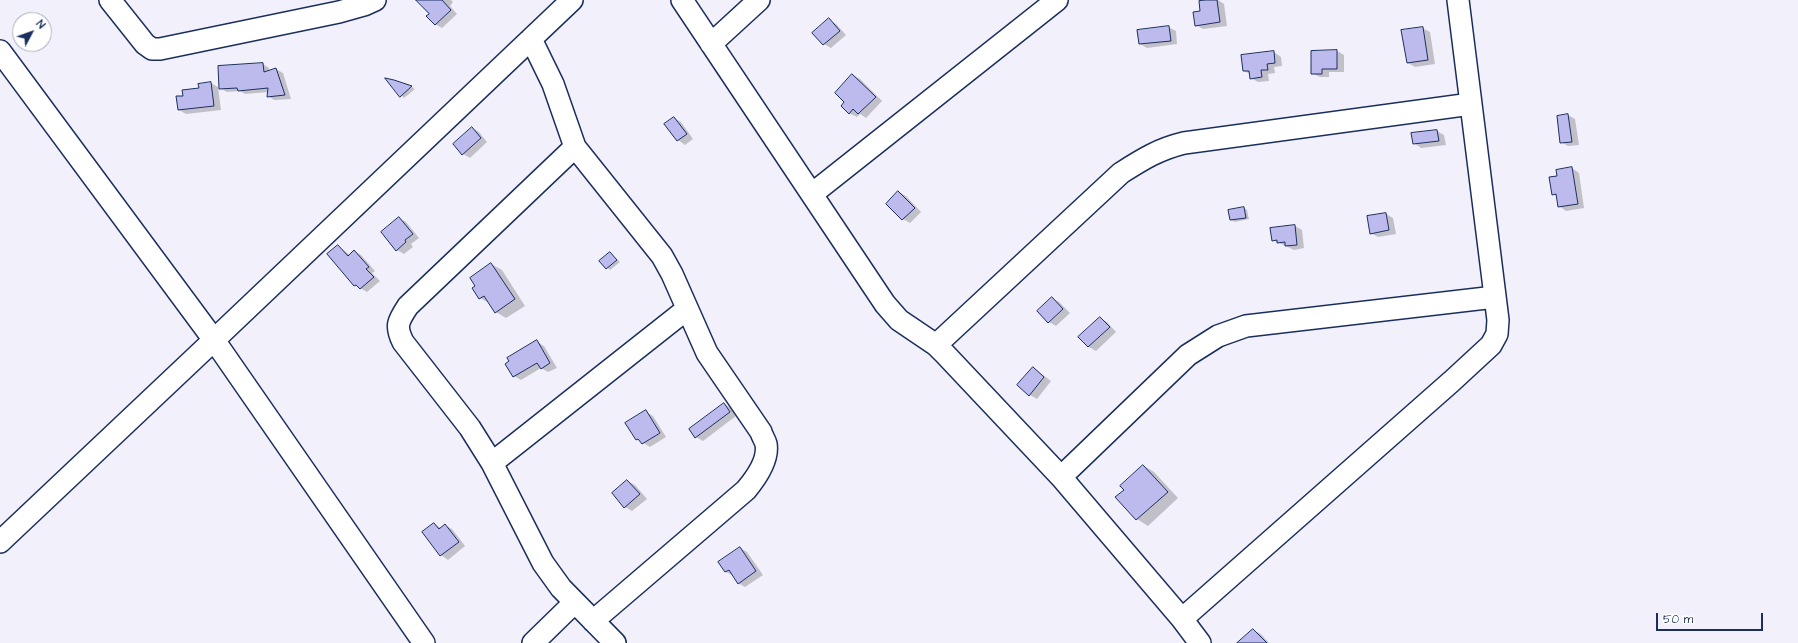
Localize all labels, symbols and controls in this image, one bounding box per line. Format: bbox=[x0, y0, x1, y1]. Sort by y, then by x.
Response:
north arrow bbox=[12, 12, 52, 52]
text: N bbox=[33, 17, 49, 32]
scale bar bbox=[1658, 605, 1765, 631]
text: 50 m bbox=[1663, 611, 1693, 628]

